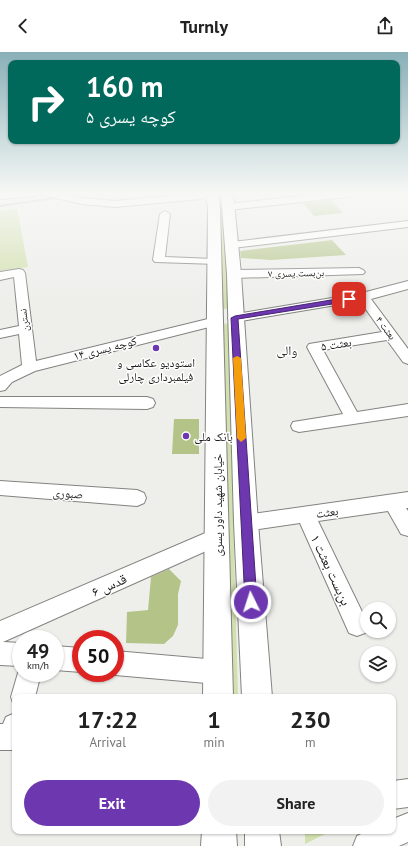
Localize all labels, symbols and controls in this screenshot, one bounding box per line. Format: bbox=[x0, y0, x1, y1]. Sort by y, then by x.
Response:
icon: back bbox=[12, 15, 34, 37]
text: Turnly bbox=[180, 15, 228, 38]
icon: share bbox=[374, 15, 396, 37]
text: 160 m bbox=[86, 68, 163, 105]
icon: right bbox=[20, 76, 72, 128]
text: کوچه یسری ۵ bbox=[86, 105, 176, 128]
street label: بن‌بست یسری ۷ bbox=[268, 266, 324, 280]
pin bbox=[332, 282, 366, 316]
icon: arrive bbox=[338, 288, 360, 310]
street label: نسترن bbox=[16, 308, 32, 332]
street label: بعثت ۴ bbox=[373, 314, 399, 342]
street label: کوچه یسری ۱۴ bbox=[72, 333, 138, 363]
street label: بعثت ۵ bbox=[320, 334, 353, 354]
district label: والی bbox=[277, 342, 297, 359]
marker: استودیو عکاسی و فیلمبرداری چارلی bbox=[151, 343, 161, 353]
place label: استودیو عکاسی و فیلمبرداری چارلی bbox=[117, 355, 195, 384]
place label: بانک ملی bbox=[194, 429, 233, 444]
marker: بانک ملی bbox=[181, 431, 191, 441]
street label: خیابان شهید داور یسری bbox=[210, 453, 225, 556]
street label: صبوری bbox=[52, 484, 84, 502]
street label: بعثت bbox=[315, 503, 339, 521]
street label: بن‌بست بعثت ۱ bbox=[307, 532, 355, 609]
street label: قدس ۶ bbox=[89, 569, 130, 601]
position arrow bbox=[230, 581, 272, 623]
map controls bbox=[360, 602, 396, 682]
button: search bbox=[360, 602, 396, 638]
speed limit sign: 50 bbox=[72, 630, 124, 682]
text: 49 bbox=[27, 638, 49, 664]
button: layers bbox=[360, 646, 396, 682]
text: km/h bbox=[27, 659, 49, 672]
text: 17:22 bbox=[77, 704, 138, 735]
text: 1 bbox=[207, 704, 221, 735]
text: 230 bbox=[290, 704, 331, 735]
text: Arrival bbox=[90, 734, 126, 751]
text: min bbox=[203, 734, 225, 751]
text: m bbox=[305, 734, 316, 751]
button: Exit bbox=[24, 780, 200, 826]
button: Share bbox=[208, 780, 384, 826]

